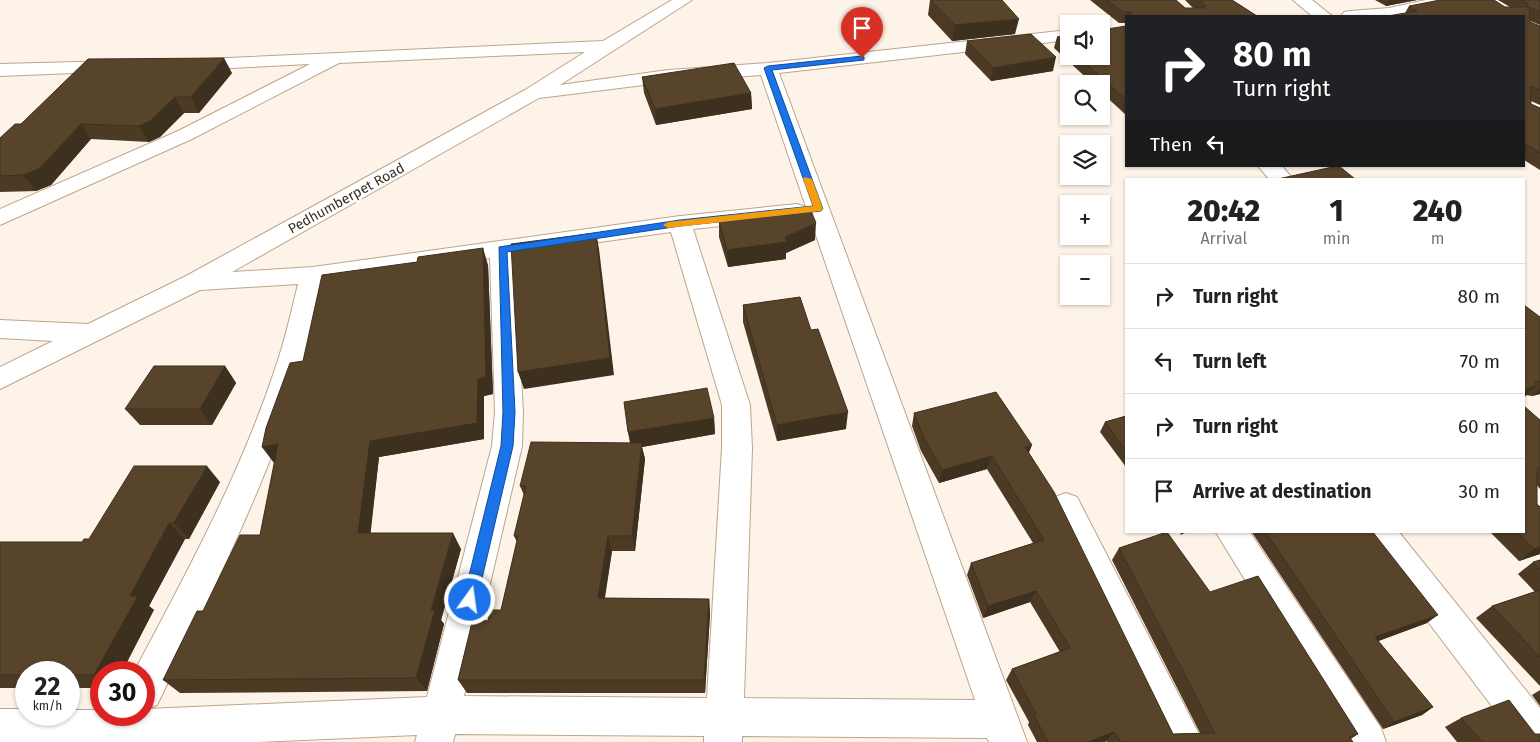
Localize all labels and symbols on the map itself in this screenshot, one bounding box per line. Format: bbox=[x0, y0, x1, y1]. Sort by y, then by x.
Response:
pin bbox=[841, 7, 883, 58]
street label: Pedhumberpet Road bbox=[285, 159, 407, 237]
position arrow bbox=[443, 573, 495, 625]
speed limit sign: 30 bbox=[90, 661, 155, 726]

